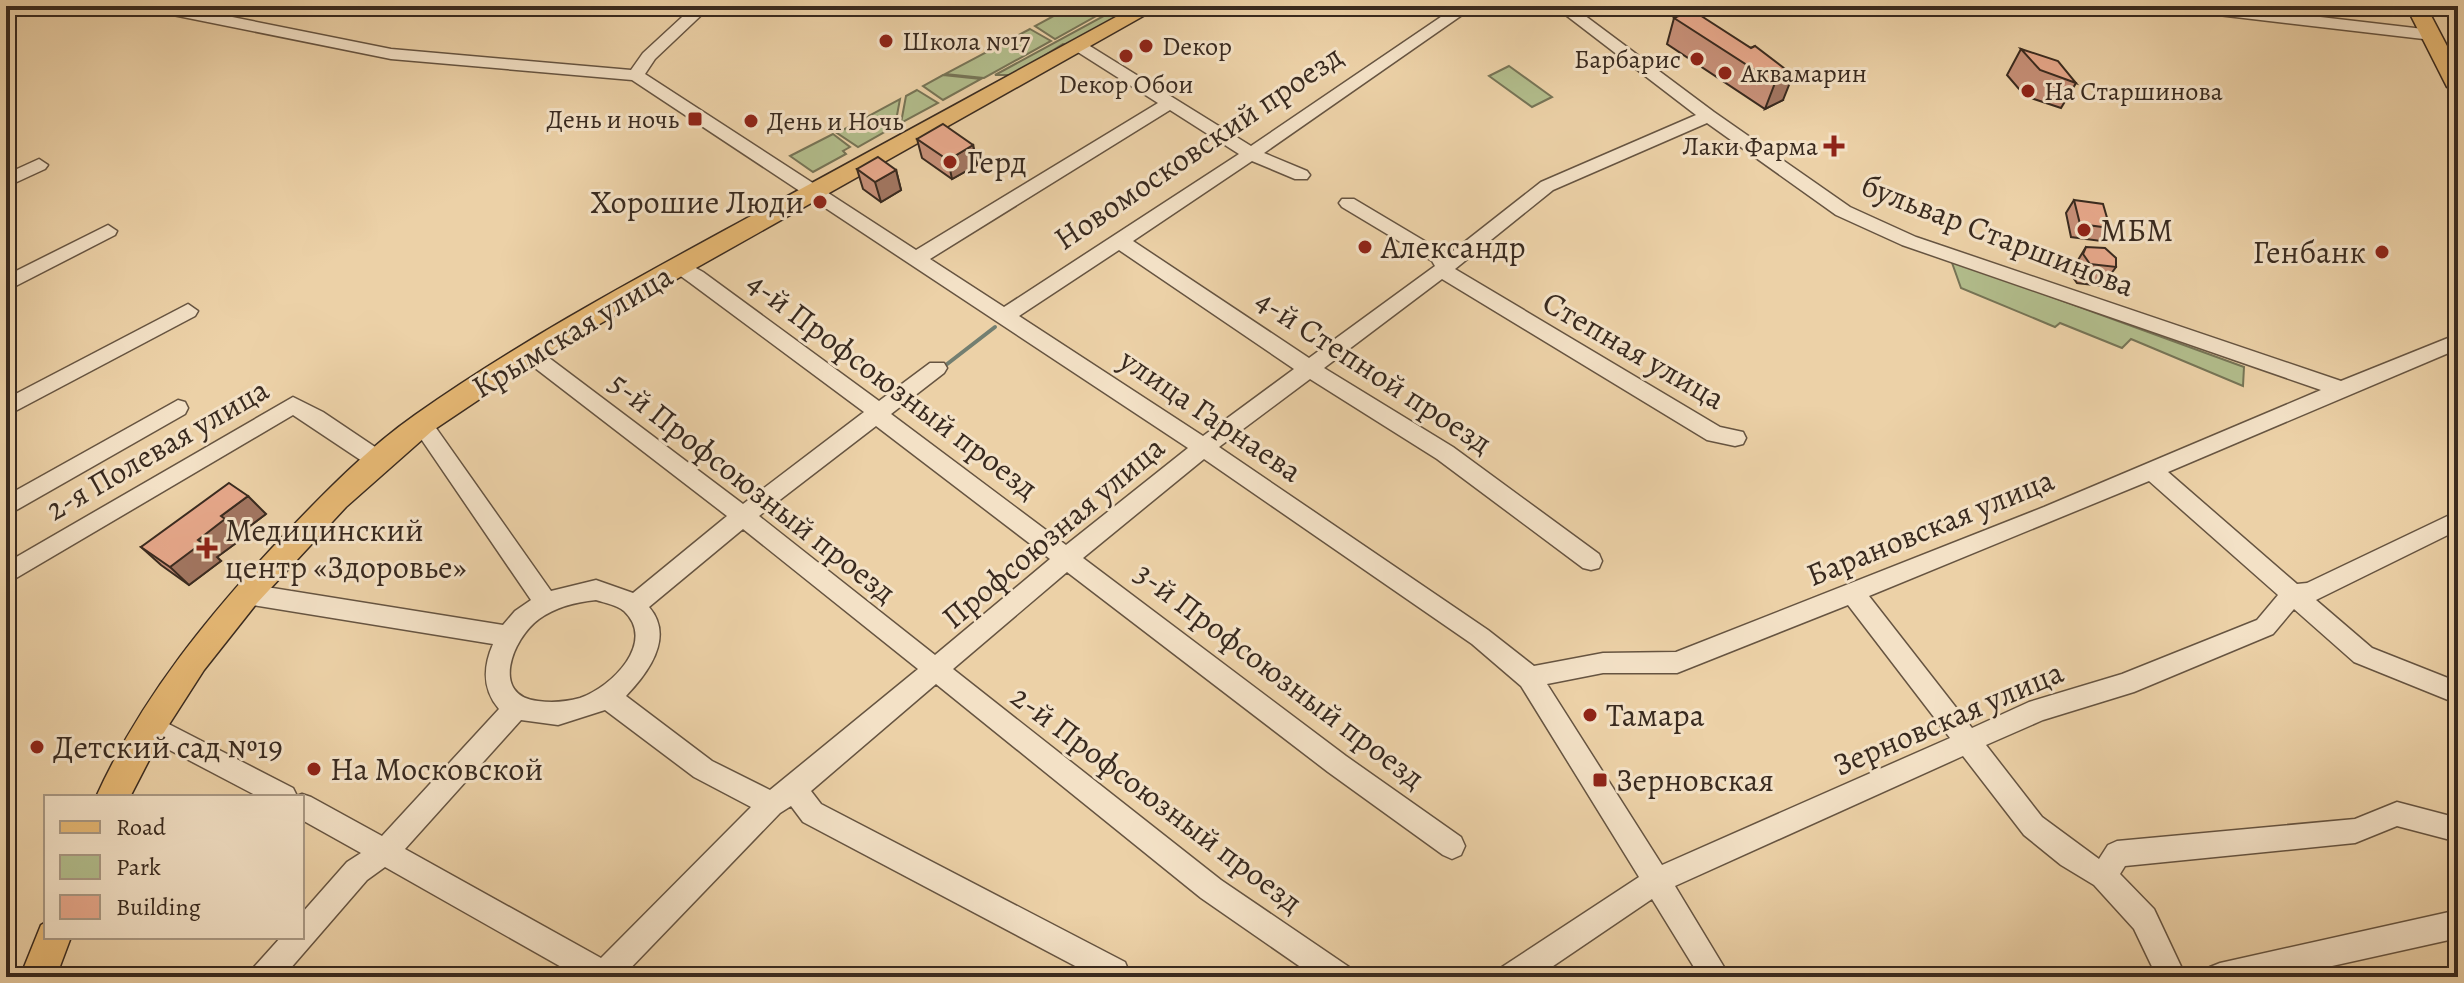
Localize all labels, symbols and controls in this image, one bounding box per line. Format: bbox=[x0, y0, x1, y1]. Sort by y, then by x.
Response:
place label: Школа №17 bbox=[902, 24, 1030, 59]
place label: Dекор bbox=[1162, 29, 1232, 64]
marker: Школа №17 bbox=[877, 32, 895, 50]
street label: Новомосковский проезд bbox=[1045, 34, 1351, 260]
marker: Dекор bbox=[1137, 37, 1155, 55]
place label: Барбарис bbox=[1574, 42, 1681, 77]
marker: Dекор Обои bbox=[1117, 47, 1135, 65]
marker: Барбарис bbox=[1688, 50, 1706, 68]
place label: Аквамарин bbox=[1740, 56, 1867, 91]
marker: Аквамарин bbox=[1716, 64, 1734, 82]
place label: Dекор Обои bbox=[1058, 67, 1194, 102]
place label: На Старшинова bbox=[2044, 74, 2223, 109]
marker: На Старшинова bbox=[2019, 82, 2037, 100]
place label: День и ночь bbox=[546, 102, 679, 137]
place label: День и Ночь bbox=[767, 104, 904, 139]
marker: День и ночь bbox=[686, 110, 704, 128]
marker: День и Ночь bbox=[742, 112, 760, 130]
place label: Лаки Фарма bbox=[1682, 129, 1818, 164]
marker: Лаки Фарма bbox=[1825, 137, 1843, 155]
place label: Герд bbox=[966, 140, 1027, 184]
marker: Герд bbox=[941, 153, 959, 171]
street label: бульвар Старшинова bbox=[1855, 163, 2141, 307]
place label: Хорошие Люди bbox=[590, 180, 804, 224]
marker: Хорошие Люди bbox=[811, 193, 829, 211]
place label: МБМ bbox=[2100, 208, 2173, 252]
marker: МБМ bbox=[2075, 221, 2093, 239]
place label: Александр bbox=[1380, 225, 1526, 269]
place label: Генбанк bbox=[2252, 230, 2366, 274]
marker: Александр bbox=[1356, 238, 1374, 256]
marker: Генбанк bbox=[2373, 243, 2391, 261]
street label: Крымская улица bbox=[463, 253, 681, 408]
street label: 4-й Профсоюзный проезд bbox=[738, 261, 1048, 509]
street label: 4-й Степной проезд bbox=[1247, 278, 1501, 464]
street label: Степная улица bbox=[1535, 280, 1733, 420]
street label: улица Гарнаева bbox=[1110, 337, 1311, 492]
street label: 5-й Профсоюзный проезд bbox=[600, 361, 906, 613]
street label: 2-я Полевая улица bbox=[37, 367, 277, 531]
street label: Профсоюзная улица bbox=[932, 425, 1174, 638]
street label: Барановская улица bbox=[1800, 457, 2061, 597]
place label: Медицинский центр «Здоровье» bbox=[225, 508, 466, 589]
marker: Медицинский центр «Здоровье» bbox=[196, 537, 218, 559]
street label: 3-й Профсоюзный проезд bbox=[1126, 551, 1434, 799]
street label: Зерновская улица bbox=[1826, 650, 2070, 786]
street label: 2-й Профсоюзный проезд bbox=[1002, 675, 1312, 923]
place label: Тамара bbox=[1606, 693, 1705, 737]
marker: Тамара bbox=[1581, 706, 1599, 724]
place label: Детский сад №19 bbox=[53, 725, 283, 769]
marker: Детский сад №19 bbox=[28, 738, 46, 756]
place label: На Московской bbox=[330, 747, 543, 791]
place label: Зерновская bbox=[1616, 758, 1774, 802]
marker: На Московской bbox=[305, 760, 323, 778]
marker: Зерновская bbox=[1591, 771, 1609, 789]
legend bbox=[44, 795, 304, 939]
text: Road bbox=[116, 811, 166, 843]
text: Park bbox=[116, 851, 161, 883]
text: Building bbox=[116, 891, 201, 923]

